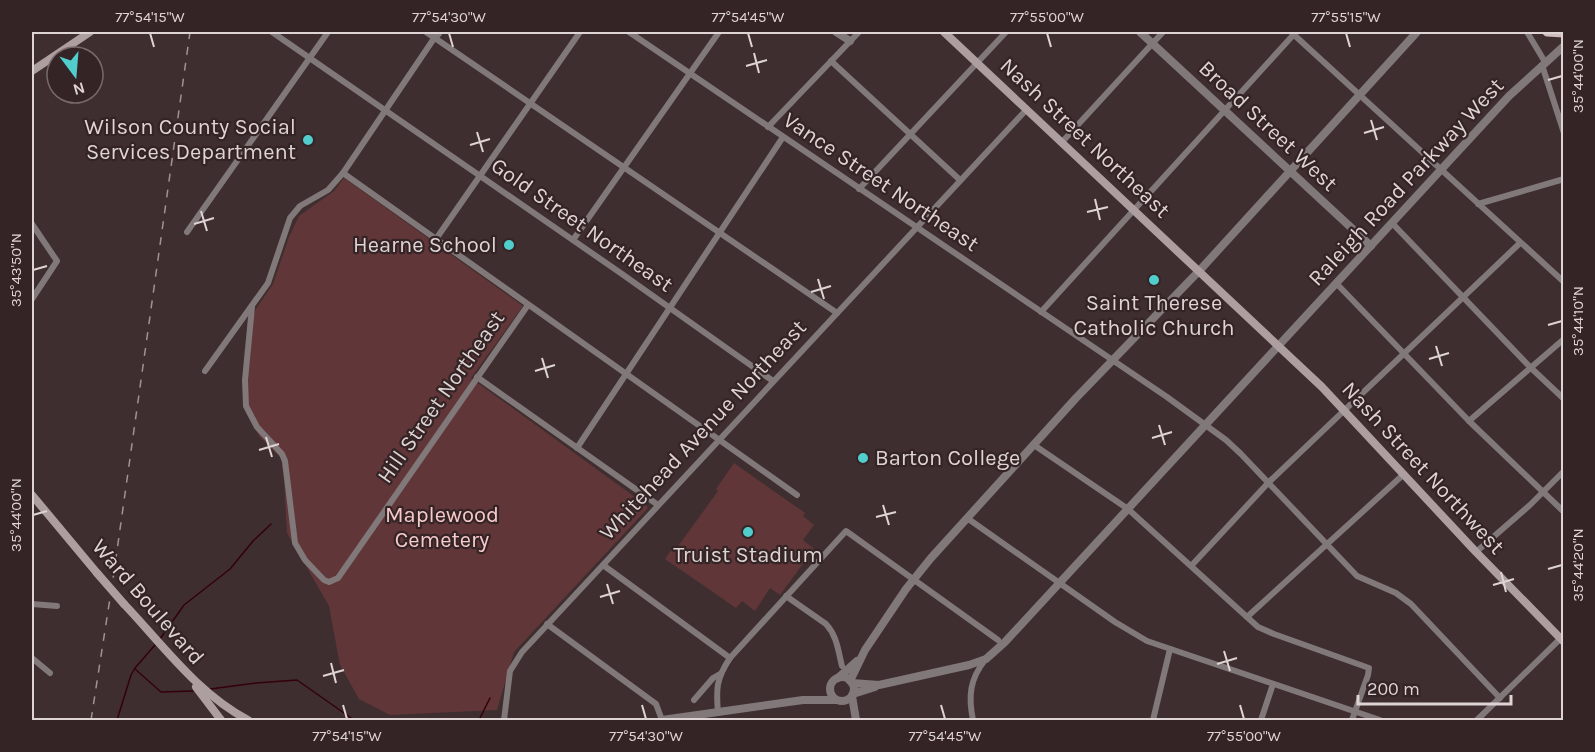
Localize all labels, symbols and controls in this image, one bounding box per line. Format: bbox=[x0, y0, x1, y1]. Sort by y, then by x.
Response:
text: 77°54'15"W bbox=[115, 8, 185, 26]
text: 77°54'30"W bbox=[412, 8, 486, 26]
text: 77°54'45"W bbox=[712, 8, 785, 26]
text: 77°55'00"W bbox=[1010, 8, 1085, 26]
text: 77°55'15"W bbox=[1311, 8, 1381, 26]
text: 35°44'00"N bbox=[1569, 39, 1587, 113]
north arrow bbox=[45, 45, 105, 105]
street label: Nash Street Northeast bbox=[995, 53, 1175, 223]
street label: Broad Street West bbox=[1193, 55, 1343, 197]
street label: Raleigh Road Parkway West bbox=[1303, 73, 1509, 291]
text: N bbox=[71, 78, 87, 100]
street label: Vance Street Northeast bbox=[778, 107, 984, 257]
place label: Wilson County Social Services Department bbox=[84, 114, 296, 165]
marker: Wilson County Social Services Department bbox=[301, 133, 315, 147]
street label: Gold Street Northeast bbox=[486, 152, 678, 298]
place label: Hearne School bbox=[353, 232, 497, 258]
text: 35°43'50"N bbox=[7, 233, 25, 307]
marker: Hearne School bbox=[502, 238, 516, 252]
marker: Saint Therese Catholic Church bbox=[1147, 273, 1161, 287]
text: 35°44'10"N bbox=[1569, 286, 1587, 356]
place label: Saint Therese Catholic Church bbox=[1073, 290, 1235, 341]
street label: Hill Street Northeast bbox=[372, 306, 510, 488]
street label: Whitehead Avenue Northeast bbox=[594, 315, 812, 545]
street label: Nash Street Northwest bbox=[1336, 376, 1510, 560]
place label: Barton College bbox=[875, 445, 1020, 471]
marker: Barton College bbox=[856, 451, 870, 465]
text: 35°44'00"N bbox=[7, 478, 25, 552]
park label: Maplewood Cemetery bbox=[385, 502, 499, 553]
marker: Truist Stadium bbox=[741, 525, 755, 539]
text: 35°44'20"N bbox=[1569, 528, 1587, 602]
street label: Ward Boulevard bbox=[86, 534, 210, 670]
place label: Truist Stadium bbox=[673, 542, 823, 568]
scale bar bbox=[1358, 668, 1511, 706]
text: 200 m bbox=[1367, 678, 1420, 700]
text: 77°54'15"W bbox=[312, 727, 382, 745]
text: 77°54'30"W bbox=[609, 727, 683, 745]
text: 77°54'45"W bbox=[909, 727, 982, 745]
text: 77°55'00"W bbox=[1207, 727, 1282, 745]

